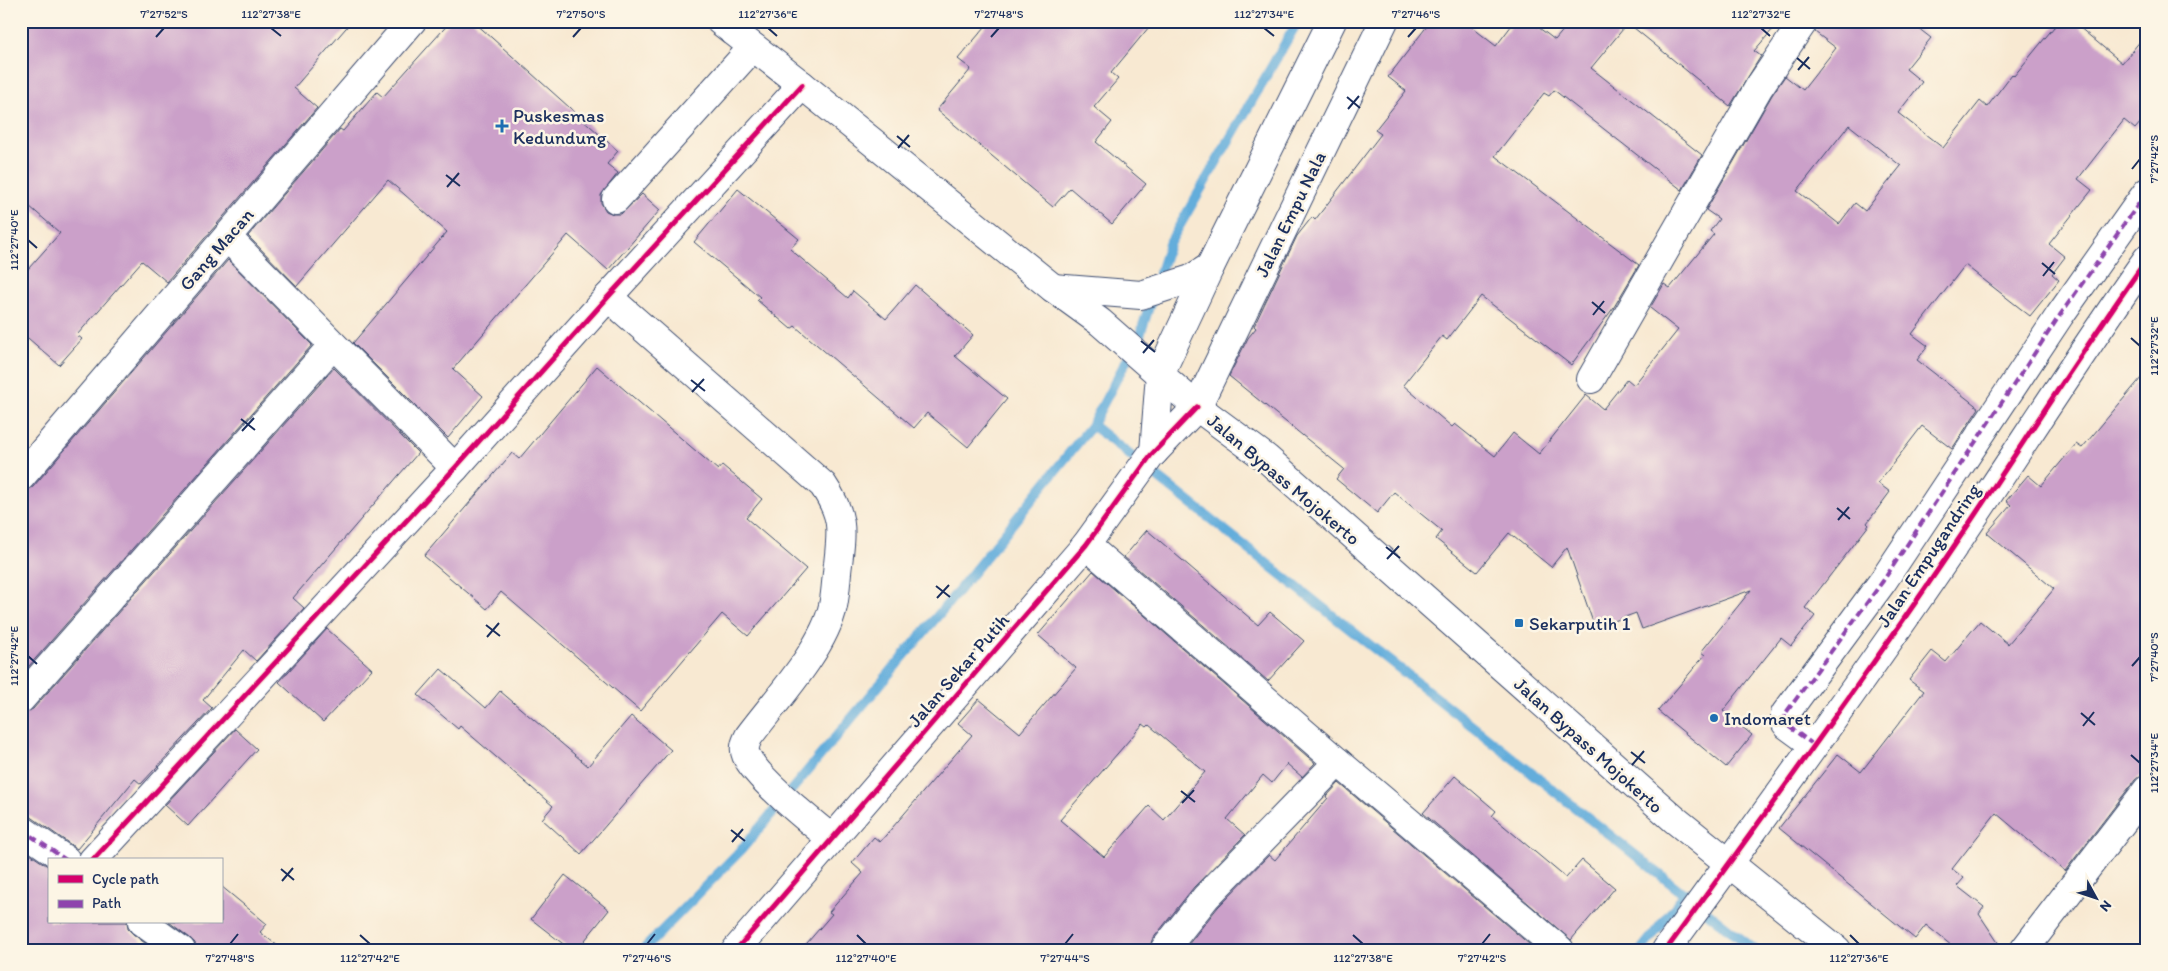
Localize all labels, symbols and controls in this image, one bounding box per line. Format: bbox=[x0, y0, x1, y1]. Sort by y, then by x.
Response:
text: 7°27'52"S bbox=[140, 7, 188, 21]
text: 112°27'38"E bbox=[241, 7, 301, 21]
text: 7°27'50"S bbox=[557, 7, 606, 21]
text: 112°27'36"E bbox=[738, 7, 798, 21]
text: 7°27'48"S bbox=[975, 7, 1024, 21]
text: 112°27'34"E bbox=[1234, 7, 1294, 21]
text: 7°27'46"S bbox=[1392, 7, 1441, 21]
text: 112°27'32"E bbox=[1731, 7, 1791, 21]
place label: Puskesmas Kedundung bbox=[513, 104, 607, 149]
marker: Puskesmas Kedundung bbox=[495, 119, 509, 133]
text: 7°27'42"S bbox=[2147, 134, 2161, 183]
street label: Jalan Empu Nala bbox=[1250, 148, 1331, 281]
street label: Gang Macan bbox=[174, 203, 259, 295]
text: 112°27'40"E bbox=[7, 209, 21, 271]
text: 112°27'32"E bbox=[2147, 316, 2161, 376]
street label: Jalan Bypass Mojokerto bbox=[1203, 409, 1365, 550]
street label: Jalan Empugandring bbox=[1872, 479, 1985, 632]
street label: Jalan Sekar Putih bbox=[903, 609, 1014, 732]
place label: Sekarputih 1 bbox=[1529, 612, 1631, 635]
marker: Sekarputih 1 bbox=[1513, 617, 1525, 629]
text: 112°27'42"E bbox=[7, 626, 21, 686]
text: 7°27'40"S bbox=[2147, 632, 2161, 682]
street label: Jalan Bypass Mojokerto bbox=[1509, 672, 1668, 818]
place label: Indomaret bbox=[1724, 707, 1811, 730]
marker: Indomaret bbox=[1708, 712, 1720, 724]
text: 112°27'34"E bbox=[2147, 733, 2161, 793]
legend bbox=[48, 858, 222, 924]
text: Cycle path bbox=[92, 870, 159, 888]
north arrow bbox=[2070, 874, 2120, 924]
text: Path bbox=[92, 894, 121, 912]
text: N bbox=[2096, 897, 2115, 915]
text: 7°27'48"S bbox=[206, 951, 255, 965]
text: 112°27'42"E bbox=[340, 951, 400, 965]
text: 7°27'46"S bbox=[623, 951, 672, 965]
text: 112°27'40"E bbox=[835, 951, 897, 965]
text: 7°27'44"S bbox=[1040, 951, 1090, 965]
text: 112°27'38"E bbox=[1333, 951, 1393, 965]
text: 7°27'42"S bbox=[1458, 951, 1507, 965]
text: 112°27'36"E bbox=[1829, 951, 1889, 965]

